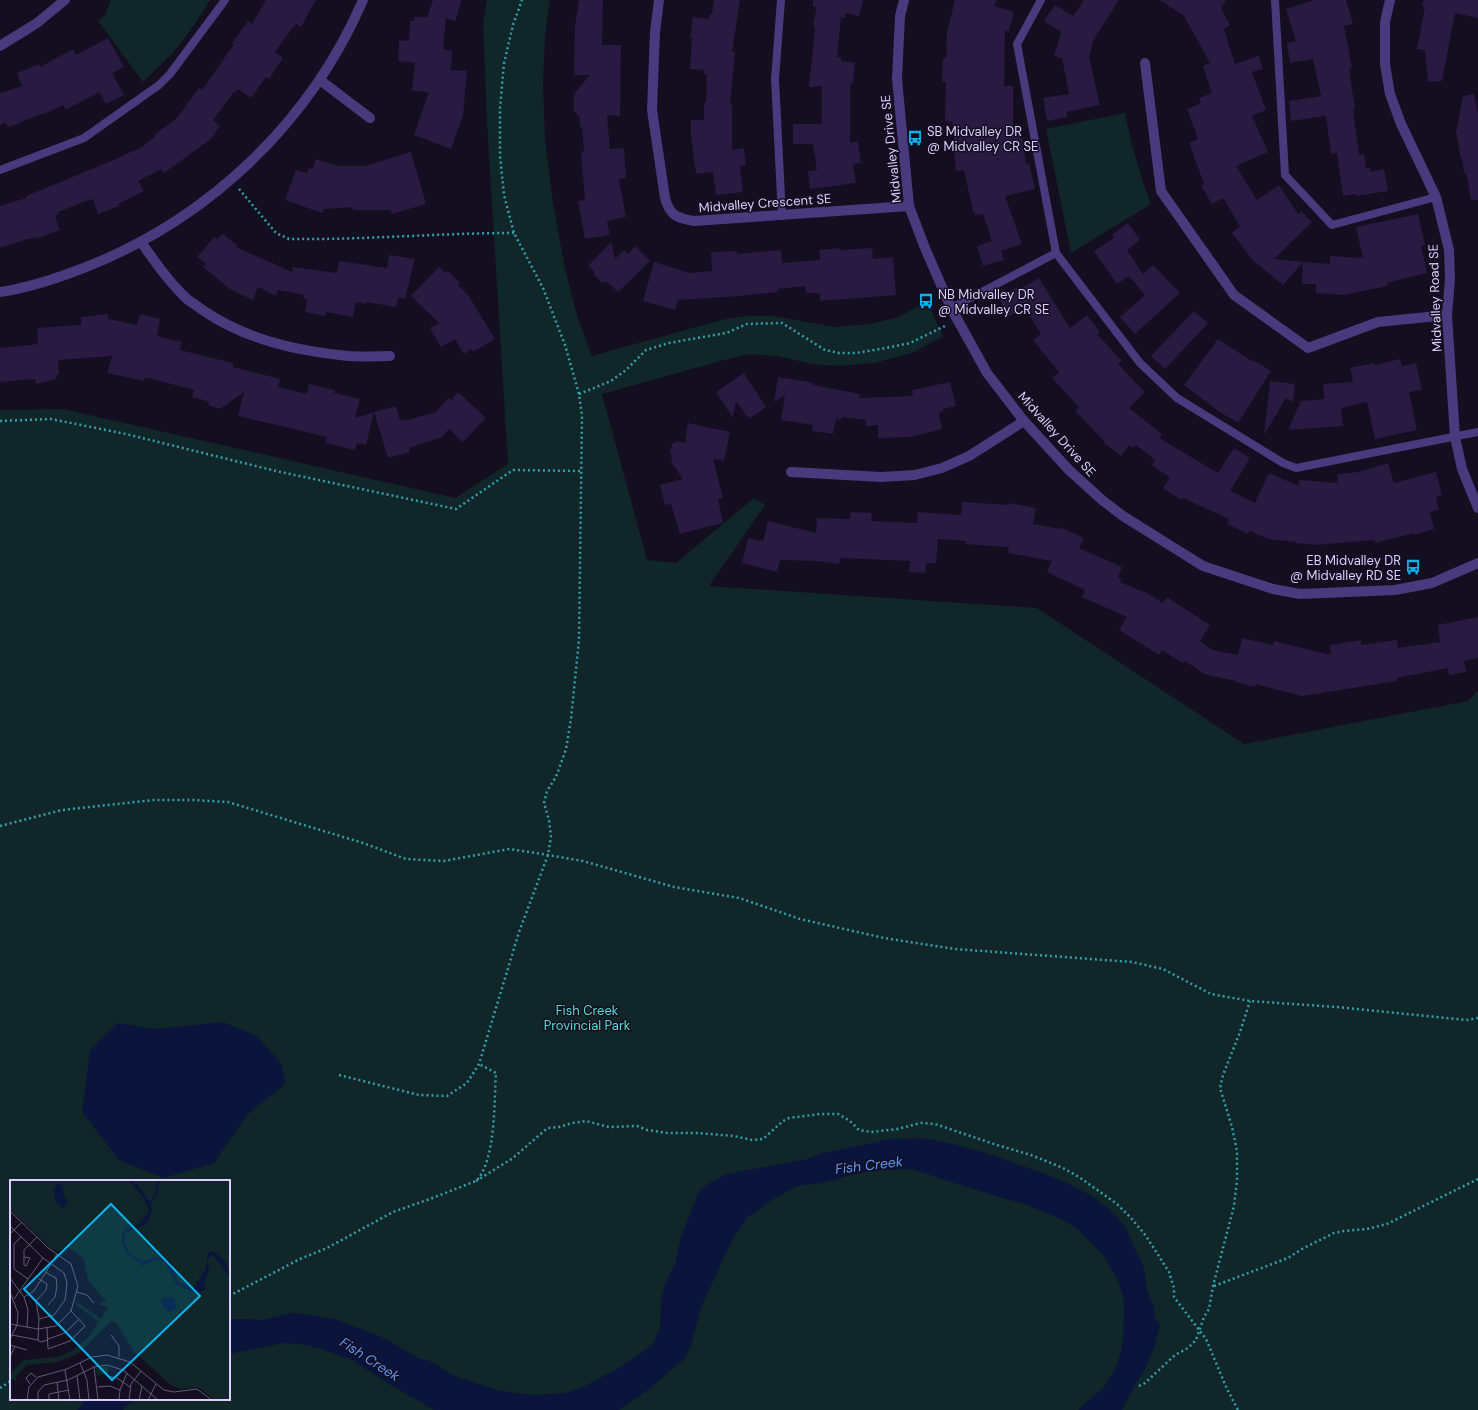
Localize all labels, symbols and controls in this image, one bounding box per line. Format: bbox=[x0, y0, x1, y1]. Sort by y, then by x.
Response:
street label: Midvalley Drive SE bbox=[877, 94, 905, 204]
place label: SB Midvalley DR @ Midvalley CR SE bbox=[927, 123, 1038, 155]
bus stop icon: SB Midvalley DR @ Midvalley CR SE bbox=[906, 129, 924, 147]
street label: Midvalley Crescent SE bbox=[698, 190, 832, 216]
street label: Midvalley Road SE bbox=[1425, 244, 1445, 352]
place label: NB Midvalley DR @ Midvalley CR SE bbox=[938, 286, 1049, 318]
bus stop icon: NB Midvalley DR @ Midvalley CR SE bbox=[917, 292, 935, 310]
street label: Midvalley Drive SE bbox=[1014, 388, 1100, 480]
place label: EB Midvalley DR @ Midvalley RD SE bbox=[1290, 552, 1401, 584]
bus stop icon: EB Midvalley DR @ Midvalley RD SE bbox=[1404, 558, 1422, 576]
park label: Fish Creek Provincial Park bbox=[544, 1002, 631, 1034]
water label: Fish Creek bbox=[834, 1152, 905, 1178]
inset map bbox=[10, 1180, 230, 1400]
water label: Fish Creek bbox=[337, 1333, 404, 1386]

